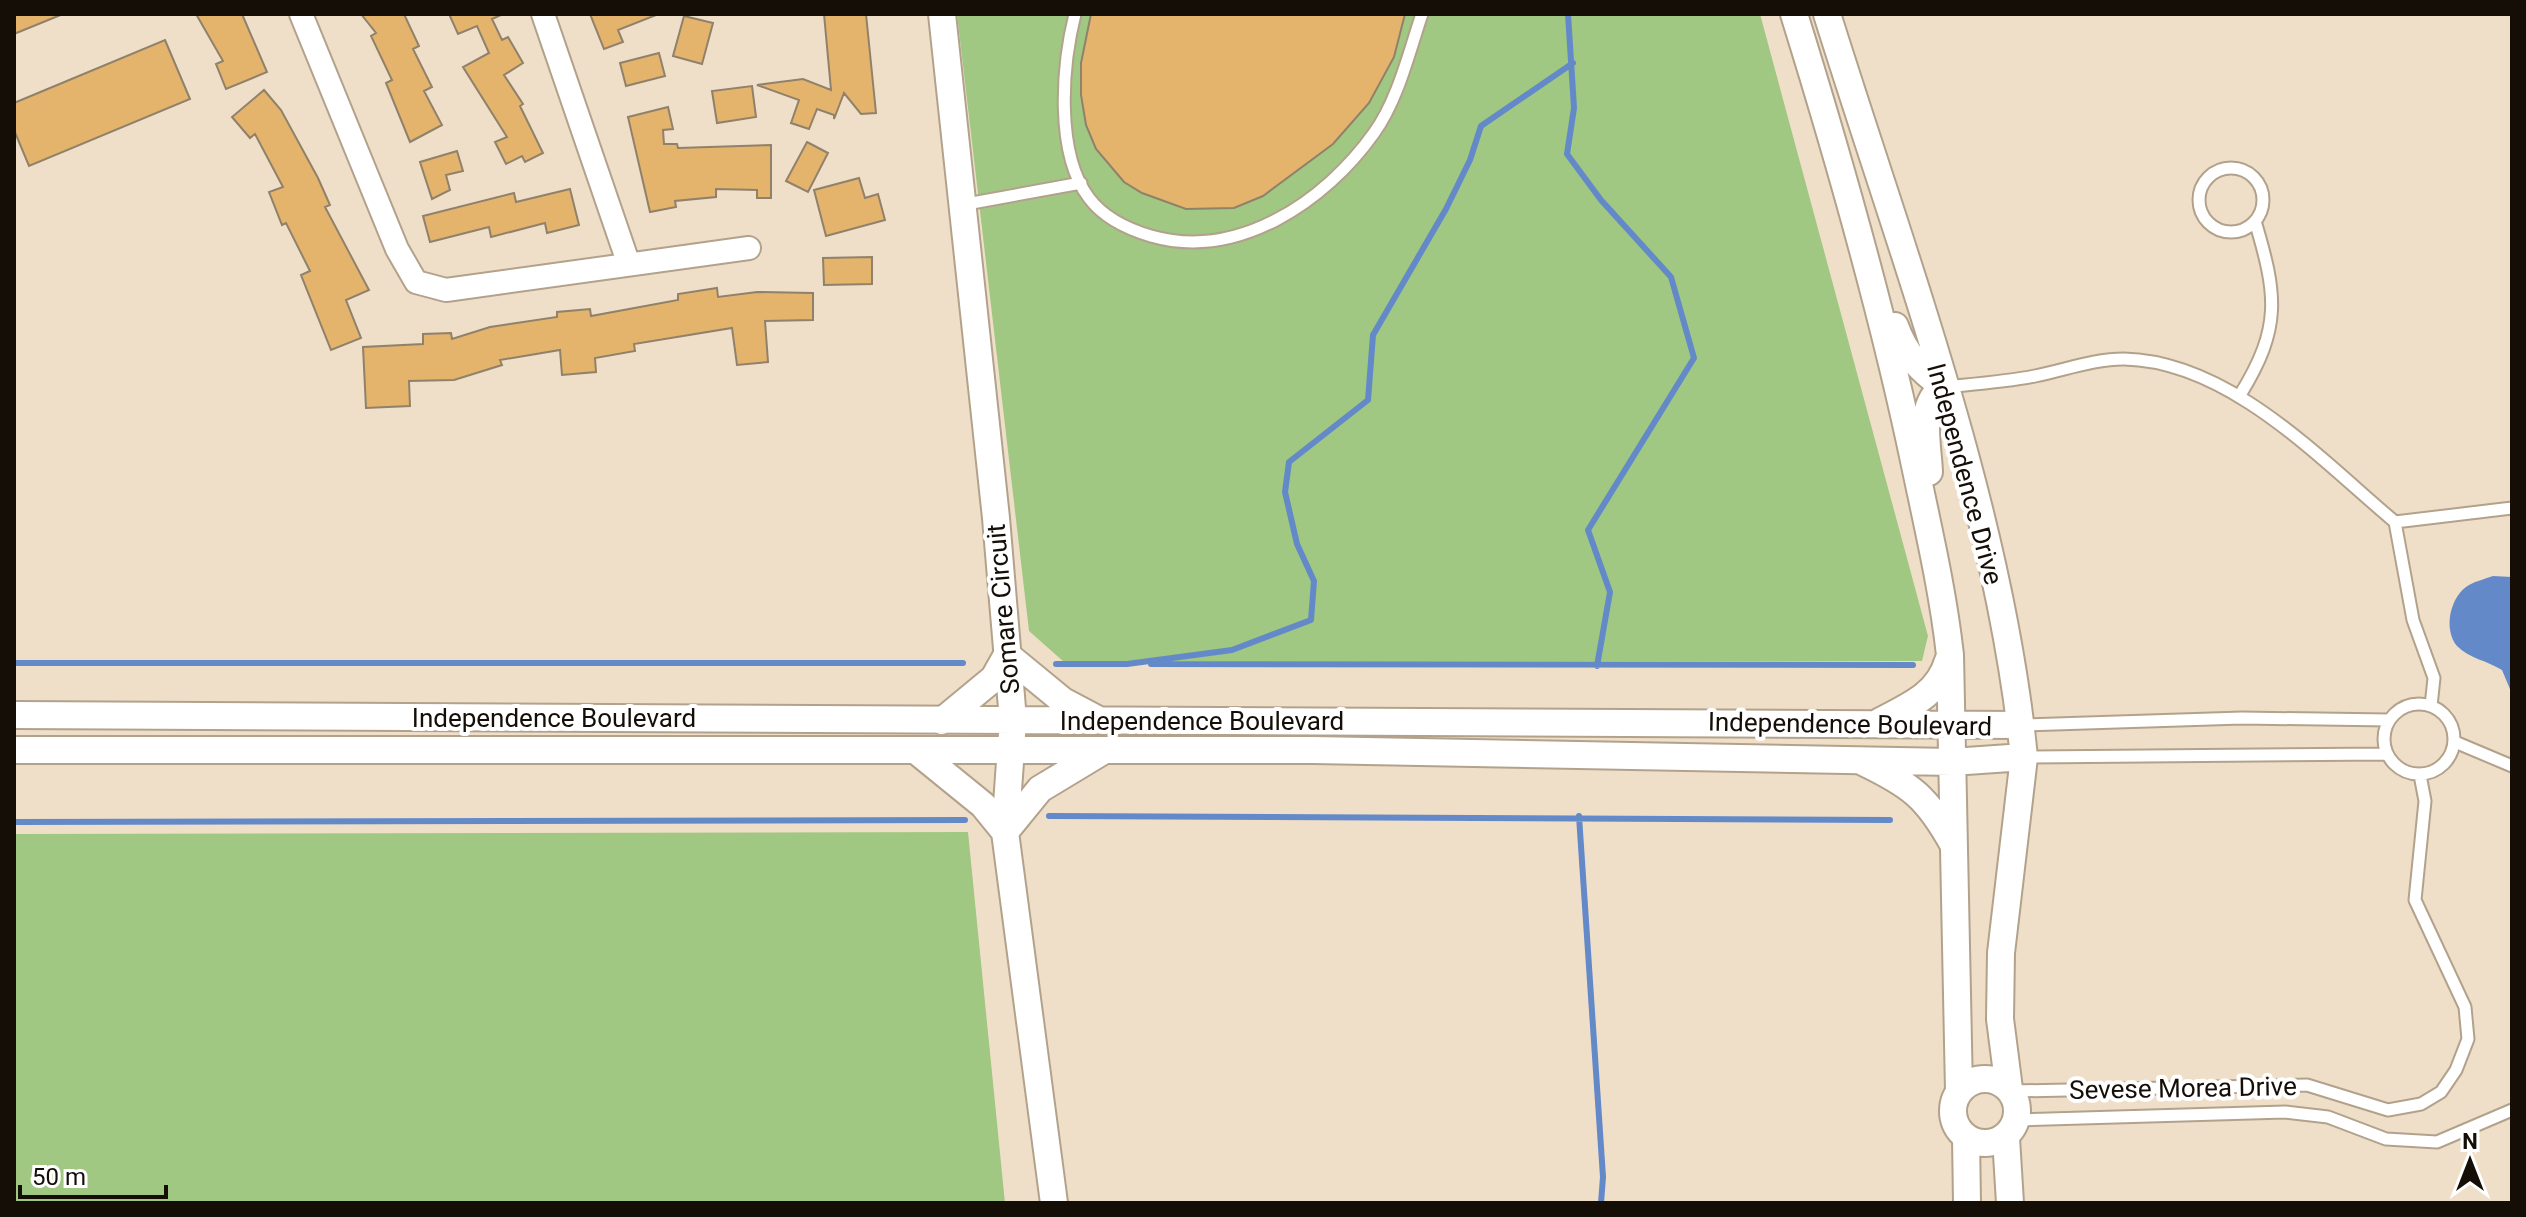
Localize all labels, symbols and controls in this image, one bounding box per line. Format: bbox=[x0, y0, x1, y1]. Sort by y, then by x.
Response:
street label: Independence Drive bbox=[1921, 360, 2009, 588]
street label: Somare Circuit bbox=[981, 523, 1025, 695]
street label: Independence Boulevard bbox=[412, 703, 696, 733]
street label: Independence Boulevard bbox=[1060, 706, 1344, 736]
street label: Independence Boulevard bbox=[1708, 707, 1992, 741]
street label: Sevese Morea Drive bbox=[2069, 1071, 2297, 1105]
north arrow bbox=[2430, 1121, 2510, 1201]
text: N bbox=[2462, 1129, 2478, 1154]
scale bar bbox=[20, 1149, 166, 1199]
text: 50 m bbox=[32, 1163, 86, 1191]

